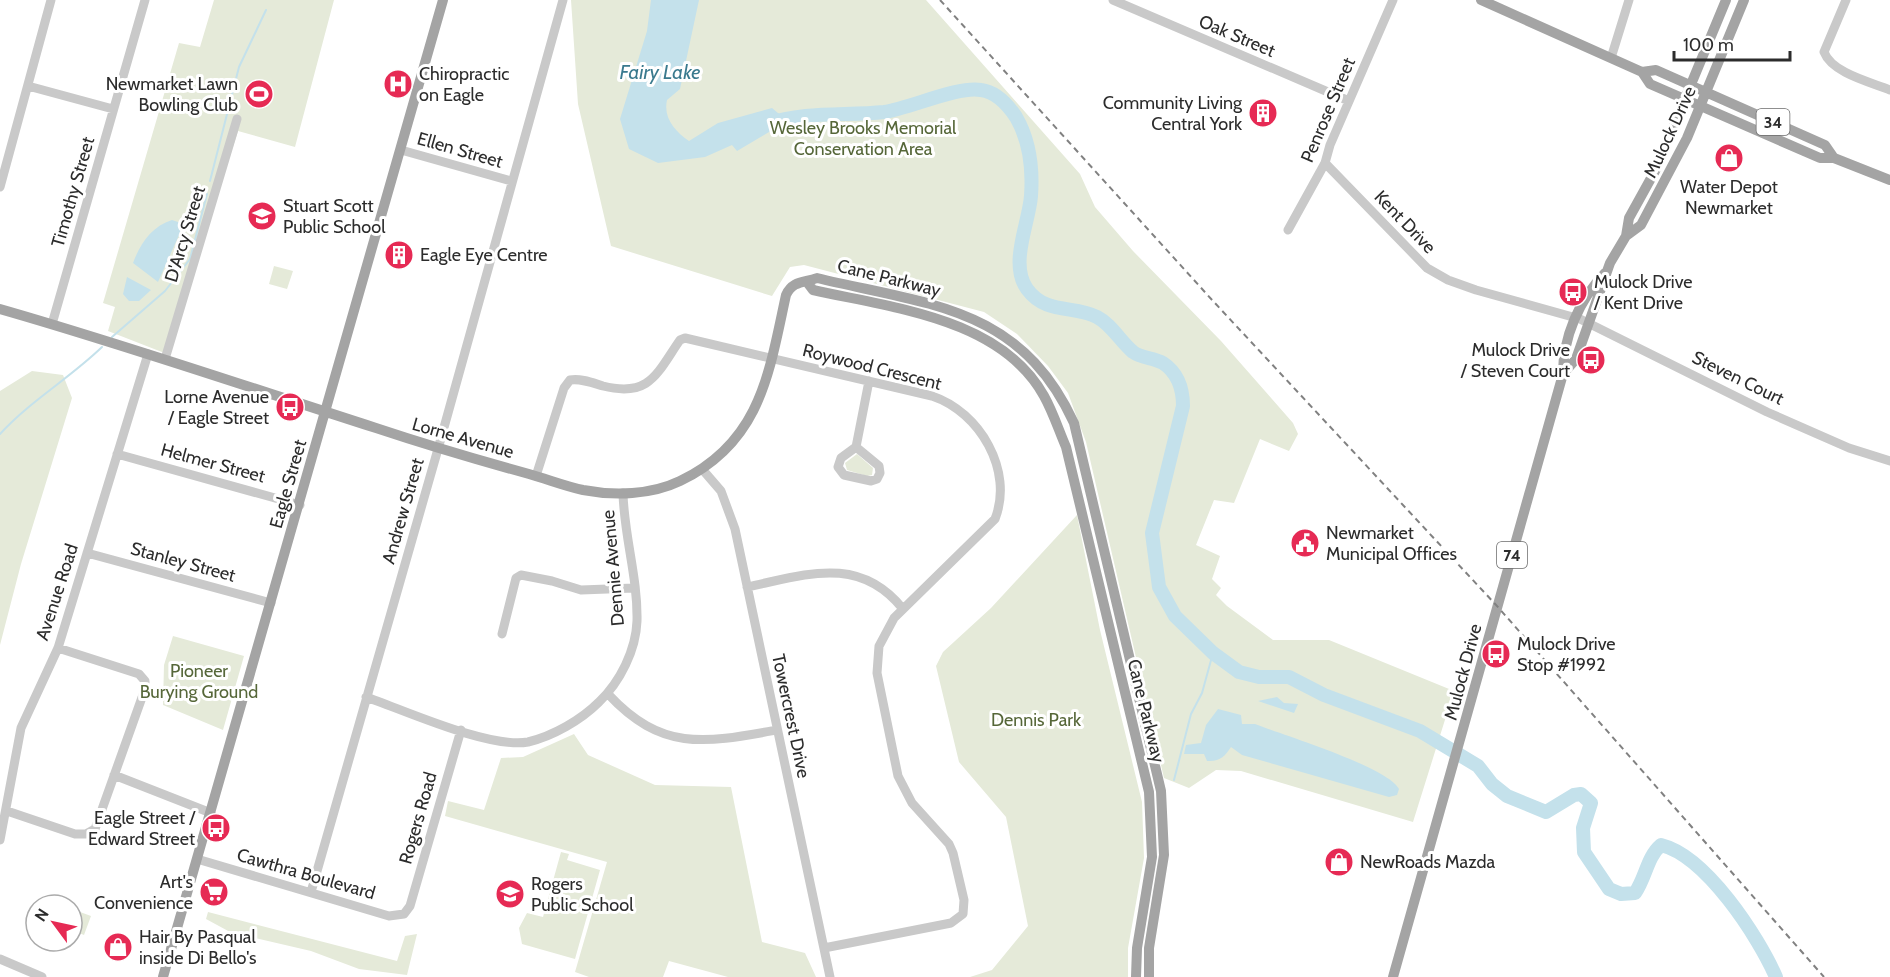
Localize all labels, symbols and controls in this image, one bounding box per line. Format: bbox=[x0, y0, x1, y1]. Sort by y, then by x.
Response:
street label: Oak Street bbox=[1196, 10, 1278, 62]
scale bar bbox=[1674, 24, 1790, 62]
text: 100 m bbox=[1683, 34, 1734, 56]
street label: Penrose Street bbox=[1296, 54, 1360, 166]
water label: Fairy Lake bbox=[619, 60, 701, 84]
place label: Chiropractic on Eagle bbox=[419, 63, 509, 106]
hospital icon: Chiropractic on Eagle bbox=[382, 68, 414, 100]
place label: Newmarket Lawn Bowling Club bbox=[106, 73, 238, 116]
sports icon: Newmarket Lawn Bowling Club bbox=[243, 78, 275, 110]
street label: Mulock Drive bbox=[1639, 83, 1701, 181]
place label: Community Living Central York bbox=[1103, 92, 1243, 135]
building icon: Community Living Central York bbox=[1247, 97, 1279, 129]
road number: 34 bbox=[1756, 109, 1790, 135]
park label: Wesley Brooks Memorial Conservation Area bbox=[770, 117, 957, 160]
street label: Ellen Street bbox=[415, 127, 505, 173]
street label: Timothy Street bbox=[47, 134, 99, 250]
shop icon: Water Depot Newmarket bbox=[1713, 142, 1745, 174]
place label: Water Depot Newmarket bbox=[1680, 176, 1778, 219]
street label: D'Arcy Street bbox=[160, 183, 210, 285]
street label: Kent Drive bbox=[1370, 186, 1440, 258]
place label: Stuart Scott Public School bbox=[283, 195, 386, 238]
school or university icon: Stuart Scott Public School bbox=[246, 200, 278, 232]
building icon: Eagle Eye Centre bbox=[383, 239, 415, 271]
place label: Eagle Eye Centre bbox=[420, 244, 548, 266]
street label: Cane Parkway bbox=[835, 255, 943, 301]
place label: Mulock Drive / Kent Drive bbox=[1593, 271, 1693, 314]
bus stop icon: Mulock Drive / Kent Drive bbox=[1557, 276, 1589, 308]
street label: Roywood Crescent bbox=[800, 339, 944, 395]
place label: Mulock Drive / Steven Court bbox=[1460, 339, 1570, 382]
bus stop icon: Mulock Drive / Steven Court bbox=[1575, 344, 1607, 376]
street label: Steven Court bbox=[1689, 346, 1787, 410]
place label: Lorne Avenue / Eagle Street bbox=[164, 386, 269, 429]
bus stop icon: Lorne Avenue / Eagle Street bbox=[274, 391, 306, 423]
street label: Lorne Avenue bbox=[410, 413, 516, 463]
street label: Eagle Street bbox=[265, 437, 311, 531]
street label: Helmer Street bbox=[159, 439, 267, 487]
street label: Andrew Street bbox=[377, 455, 429, 567]
street label: Dennie Avenue bbox=[597, 509, 629, 627]
place label: Newmarket Municipal Offices bbox=[1326, 522, 1457, 565]
public building icon: Newmarket Municipal Offices bbox=[1289, 527, 1321, 559]
street label: Stanley Street bbox=[128, 537, 238, 587]
street label: Avenue Road bbox=[31, 541, 83, 643]
road number: 74 bbox=[1497, 542, 1527, 568]
street label: Mulock Drive bbox=[1440, 622, 1486, 722]
place label: Mulock Drive Stop #1992 bbox=[1517, 633, 1616, 676]
bus stop icon: Mulock Drive Stop #1992 bbox=[1480, 638, 1512, 670]
street label: Towercrest Drive bbox=[767, 652, 815, 780]
street label: Cane Parkway bbox=[1123, 657, 1169, 765]
park label: Pioneer Burying Ground bbox=[140, 660, 258, 703]
park label: Dennis Park bbox=[991, 709, 1082, 731]
street label: Rogers Road bbox=[394, 769, 442, 867]
place label: Eagle Street / Edward Street bbox=[88, 807, 196, 850]
bus stop icon: Eagle Street / Edward Street bbox=[200, 812, 232, 844]
street label: Cawthra Boulevard bbox=[234, 844, 378, 904]
shop icon: NewRoads Mazda bbox=[1323, 846, 1355, 878]
place label: NewRoads Mazda bbox=[1360, 851, 1495, 873]
place label: Art's Convenience bbox=[94, 871, 193, 914]
place label: Rogers Public School bbox=[531, 873, 634, 916]
supermarket icon: Art's Convenience bbox=[198, 876, 230, 908]
school or university icon: Rogers Public School bbox=[494, 878, 526, 910]
north arrow bbox=[24, 893, 84, 953]
text: N bbox=[31, 905, 53, 925]
place label: Hair By Pasqual inside Di Bello's bbox=[139, 926, 256, 969]
shop icon: Hair By Pasqual inside Di Bello's bbox=[102, 931, 134, 963]

